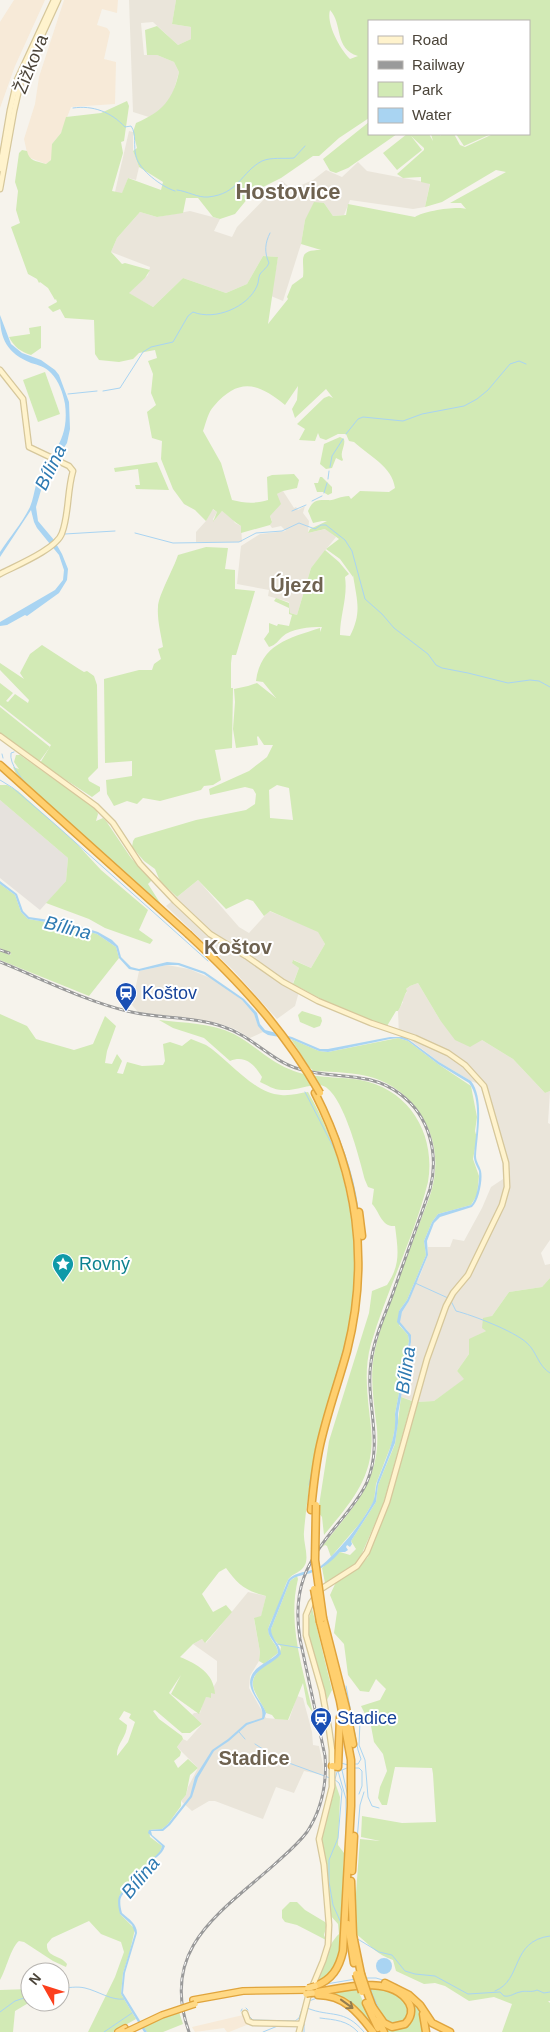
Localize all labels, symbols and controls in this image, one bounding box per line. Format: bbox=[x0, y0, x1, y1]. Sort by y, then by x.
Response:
legend bbox=[368, 20, 530, 135]
street label: Žižkova bbox=[10, 31, 52, 96]
text: Road bbox=[412, 31, 448, 48]
text: Railway bbox=[412, 56, 465, 73]
text: Park bbox=[412, 81, 443, 98]
text: Water bbox=[412, 106, 451, 123]
district label: Hostovice bbox=[235, 179, 341, 204]
water label: Bílina bbox=[31, 441, 70, 493]
district label: Újezd bbox=[270, 573, 324, 596]
water label: Bílina bbox=[42, 912, 93, 943]
district label: Koštov bbox=[204, 936, 273, 958]
station icon: Koštov bbox=[114, 981, 138, 1012]
place label: Koštov bbox=[142, 983, 197, 1003]
place icon: Rovný bbox=[51, 1252, 75, 1283]
place label: Rovný bbox=[79, 1254, 130, 1274]
water label: Bílina bbox=[392, 1345, 419, 1395]
station icon: Stadice bbox=[309, 1706, 333, 1737]
place label: Stadice bbox=[337, 1708, 397, 1728]
district label: Stadice bbox=[218, 1747, 290, 1769]
water label: Bílina bbox=[117, 1852, 164, 1902]
north arrow bbox=[20, 1962, 70, 2012]
text: N bbox=[25, 1970, 44, 1988]
one-way arrow bbox=[340, 1999, 354, 2009]

